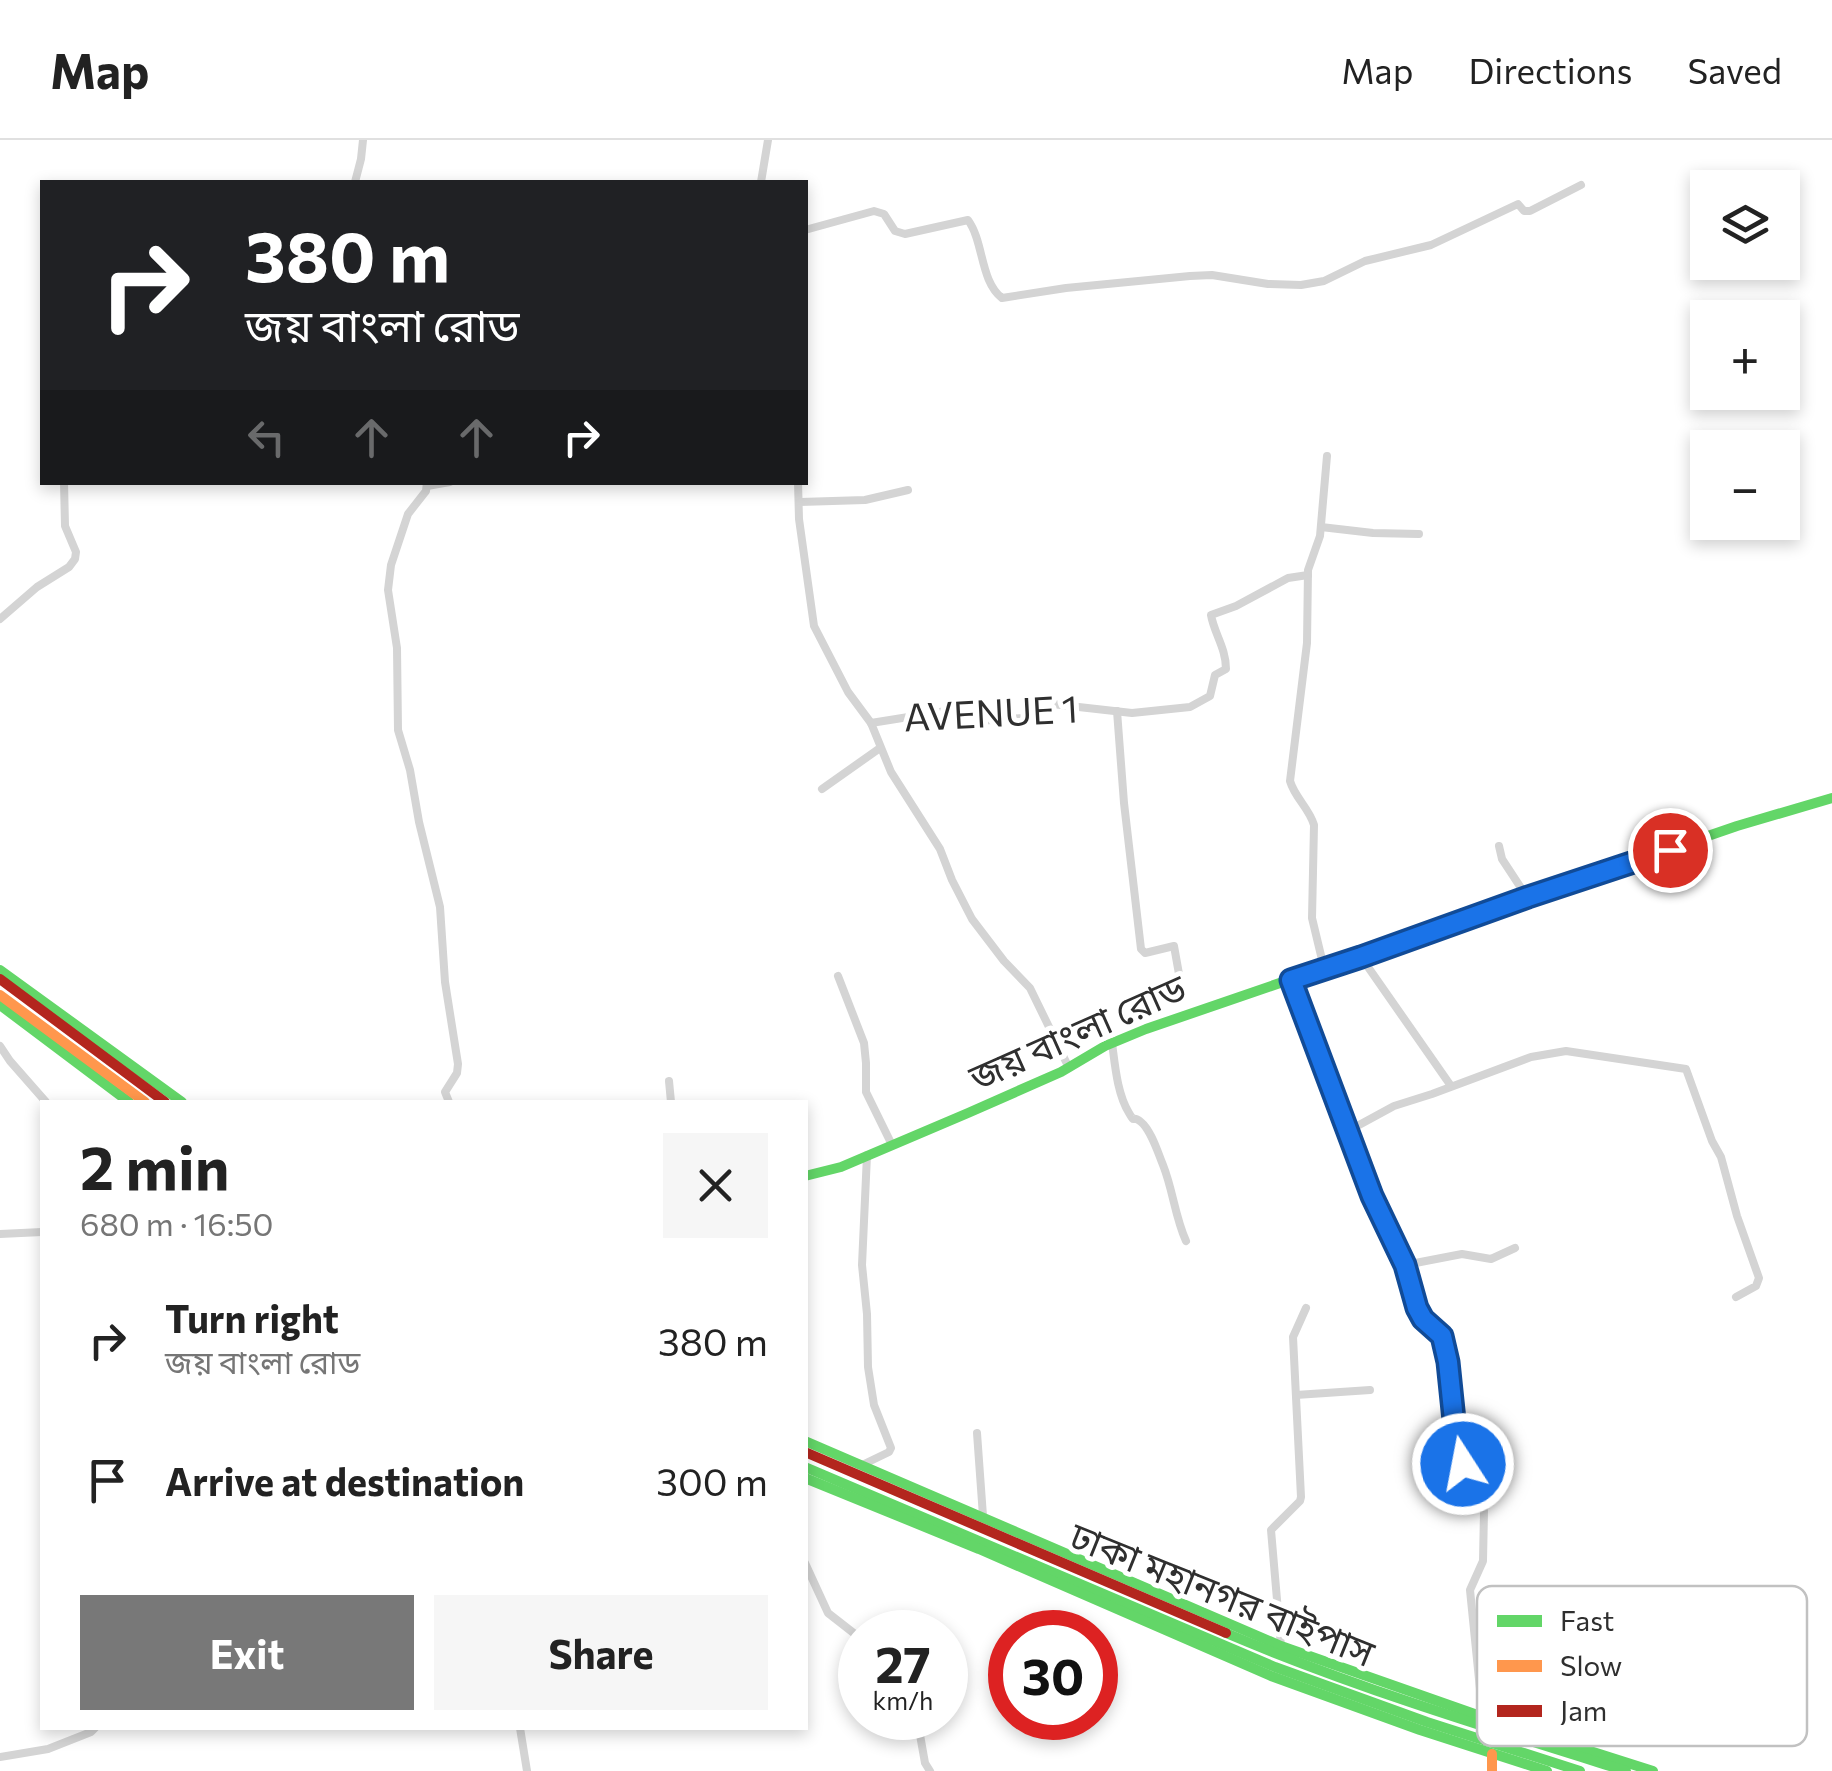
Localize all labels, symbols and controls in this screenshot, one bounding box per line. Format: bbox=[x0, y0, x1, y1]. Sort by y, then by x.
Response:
text: Map bbox=[50, 40, 149, 99]
text: Map bbox=[1341, 48, 1413, 91]
text: Directions bbox=[1468, 48, 1633, 91]
text: Saved bbox=[1688, 48, 1782, 91]
map controls bbox=[1690, 170, 1800, 540]
button: layers bbox=[1690, 170, 1800, 280]
text: 380 m bbox=[245, 211, 450, 296]
icon: right bbox=[80, 220, 210, 350]
text: জয় বাংলা রোড bbox=[245, 296, 520, 351]
button: + bbox=[1690, 300, 1800, 410]
icon: left bbox=[239, 410, 294, 465]
icon: ahead bbox=[344, 410, 399, 465]
icon: ahead bbox=[449, 410, 504, 465]
icon: right bbox=[554, 410, 609, 465]
button: − bbox=[1690, 430, 1800, 540]
street label: AVENUE 1 bbox=[902, 683, 1079, 740]
pin bbox=[1628, 808, 1713, 893]
icon: arrive bbox=[1643, 823, 1698, 878]
street label: জয় বাংলা রোড bbox=[961, 962, 1193, 1100]
text: 2 min bbox=[80, 1129, 229, 1202]
button: close bbox=[663, 1133, 768, 1238]
text: 680 m · 16:50 bbox=[80, 1203, 274, 1243]
text: Turn right bbox=[165, 1294, 339, 1341]
icon: right bbox=[80, 1313, 135, 1368]
text: 380 m bbox=[658, 1317, 768, 1364]
text: জয় বাংলা রোড bbox=[165, 1341, 360, 1381]
position arrow bbox=[1411, 1412, 1515, 1516]
icon: arrive bbox=[80, 1453, 135, 1508]
text: Arrive at destination bbox=[165, 1457, 524, 1504]
text: 300 m bbox=[656, 1457, 768, 1504]
street label: ঢাকা মহানগর বাইপাস bbox=[1063, 1510, 1383, 1676]
legend bbox=[1477, 1586, 1807, 1746]
button: Exit bbox=[80, 1595, 414, 1710]
button: Share bbox=[434, 1595, 768, 1710]
text: Fast bbox=[1560, 1603, 1614, 1637]
speed limit sign: 30 bbox=[988, 1610, 1118, 1740]
text: 27 bbox=[875, 1632, 931, 1693]
text: Slow bbox=[1560, 1648, 1622, 1682]
text: km/h bbox=[873, 1685, 933, 1715]
text: Jam bbox=[1560, 1693, 1607, 1727]

